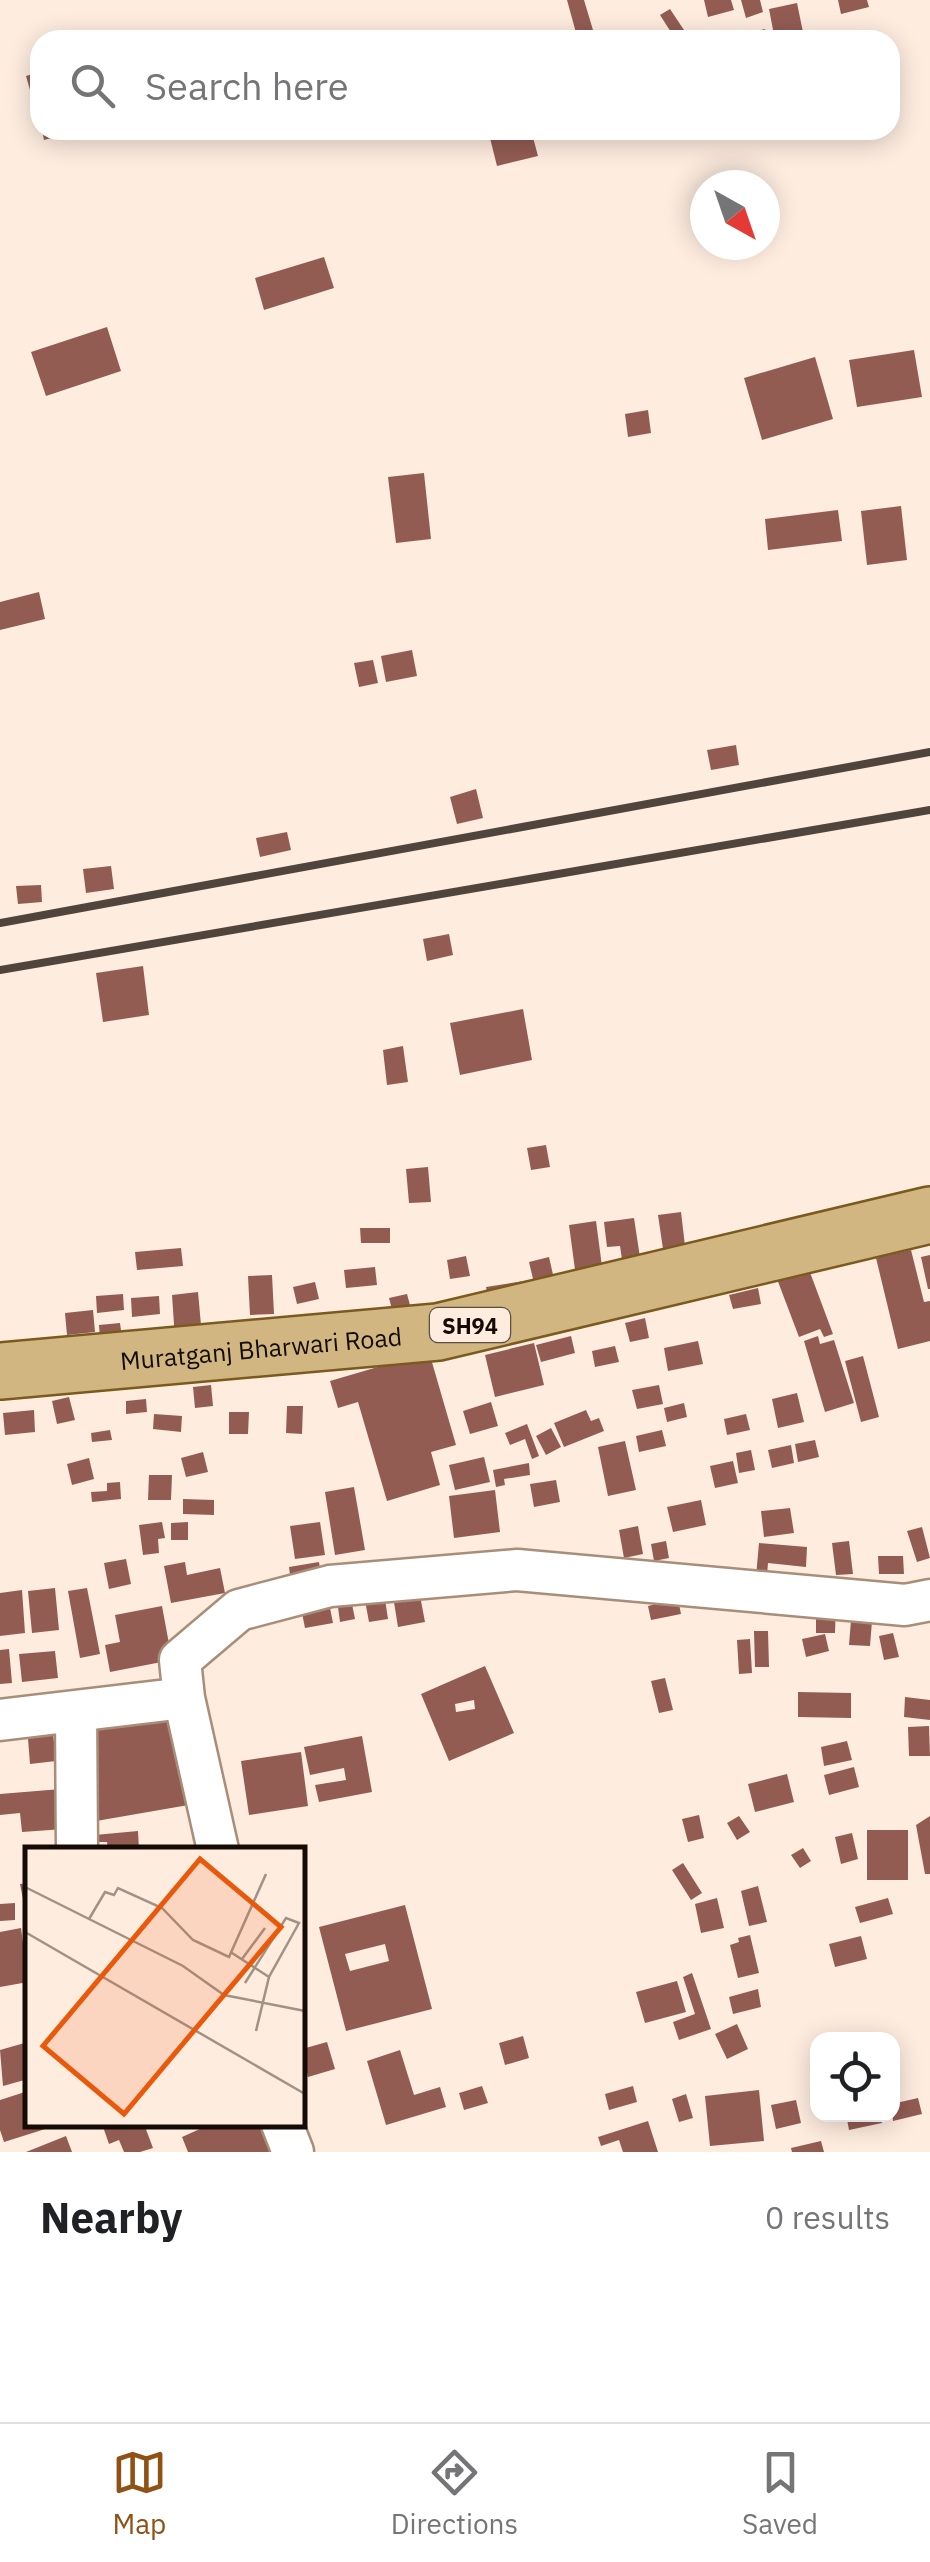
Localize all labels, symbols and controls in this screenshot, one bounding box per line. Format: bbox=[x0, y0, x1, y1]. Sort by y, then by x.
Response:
search box bbox=[30, 30, 900, 140]
icon: search bbox=[65, 58, 120, 113]
text: Search here bbox=[145, 61, 349, 110]
north arrow bbox=[690, 170, 780, 260]
road number: SH94 bbox=[430, 1308, 510, 1342]
street label: Muratganj Bharwari Road bbox=[119, 1319, 403, 1377]
inset map bbox=[25, 1847, 305, 2127]
map controls bbox=[810, 2032, 900, 2122]
button: locate bbox=[810, 2032, 900, 2122]
text: Nearby bbox=[40, 2190, 182, 2245]
text: 0 results bbox=[765, 2196, 890, 2238]
tab: Map bbox=[112, 2445, 167, 2542]
tab: Directions bbox=[391, 2445, 518, 2542]
tab: Saved bbox=[742, 2445, 818, 2542]

